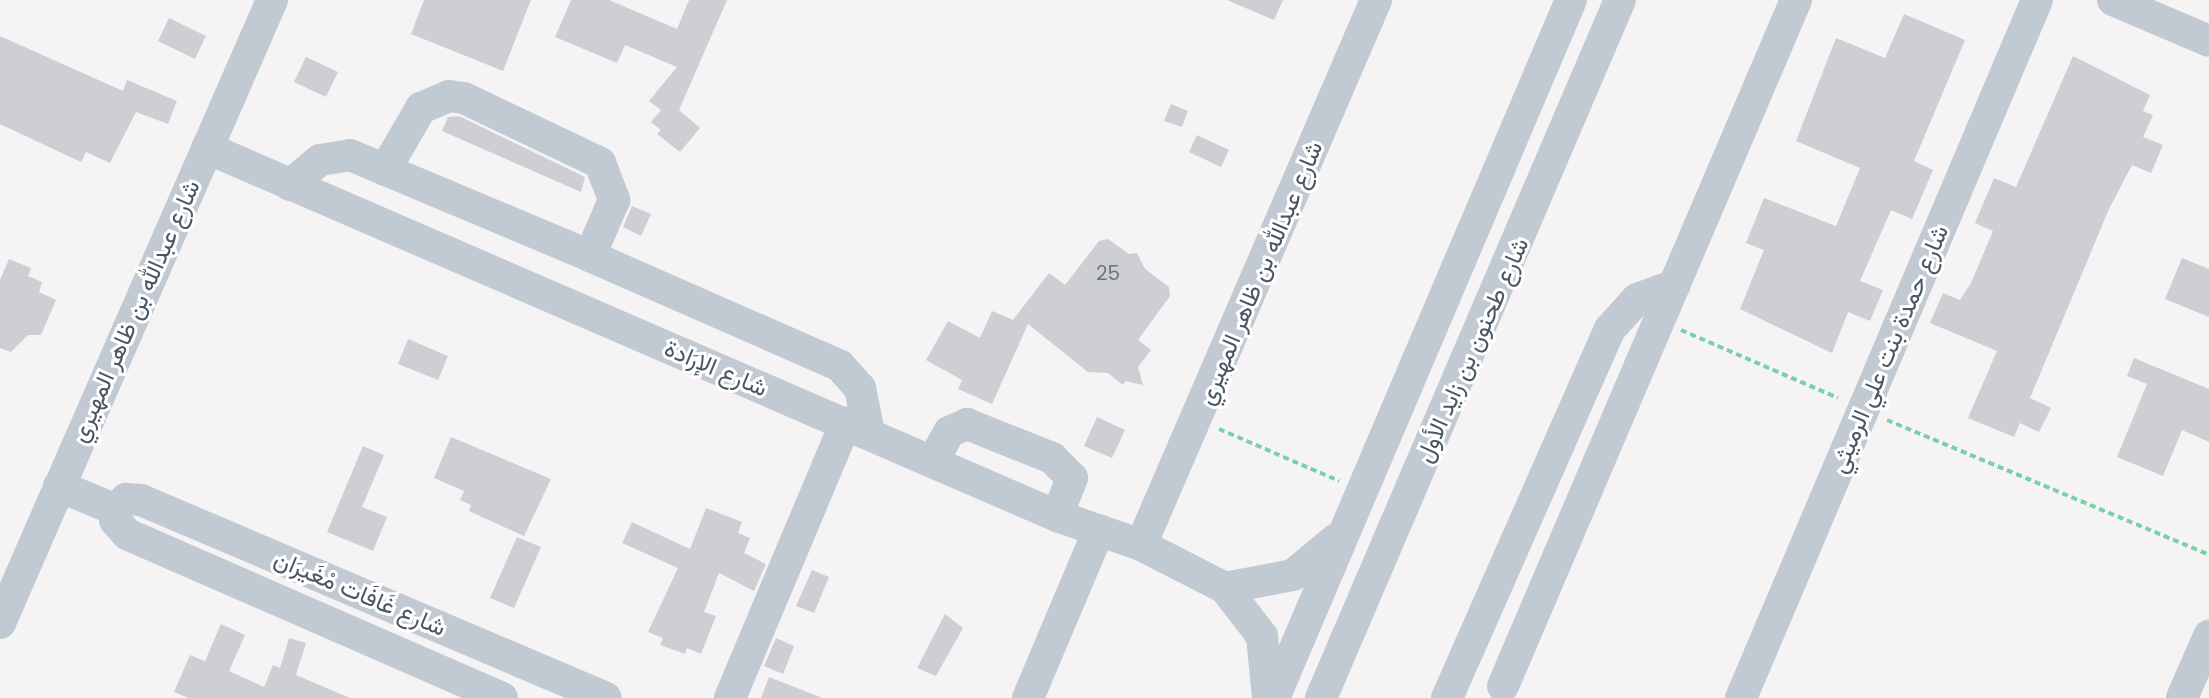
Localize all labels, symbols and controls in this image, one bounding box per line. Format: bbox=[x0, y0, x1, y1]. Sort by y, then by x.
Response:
street label: شارع عبدالله بن ظاهر المهيري bbox=[1191, 137, 1329, 409]
street label: شارع عبدالله بن ظاهر المهيري bbox=[64, 175, 206, 447]
street label: شارع حمدة بنت علي الرميثي bbox=[1824, 221, 1954, 477]
street label: شارع طحنون بن زايد الأول bbox=[1409, 233, 1535, 467]
house number: 25 bbox=[1096, 261, 1120, 285]
street label: شارع الإرَادة bbox=[660, 334, 772, 402]
street label: شارع غَافَات مْغَيرَان bbox=[270, 544, 450, 642]

